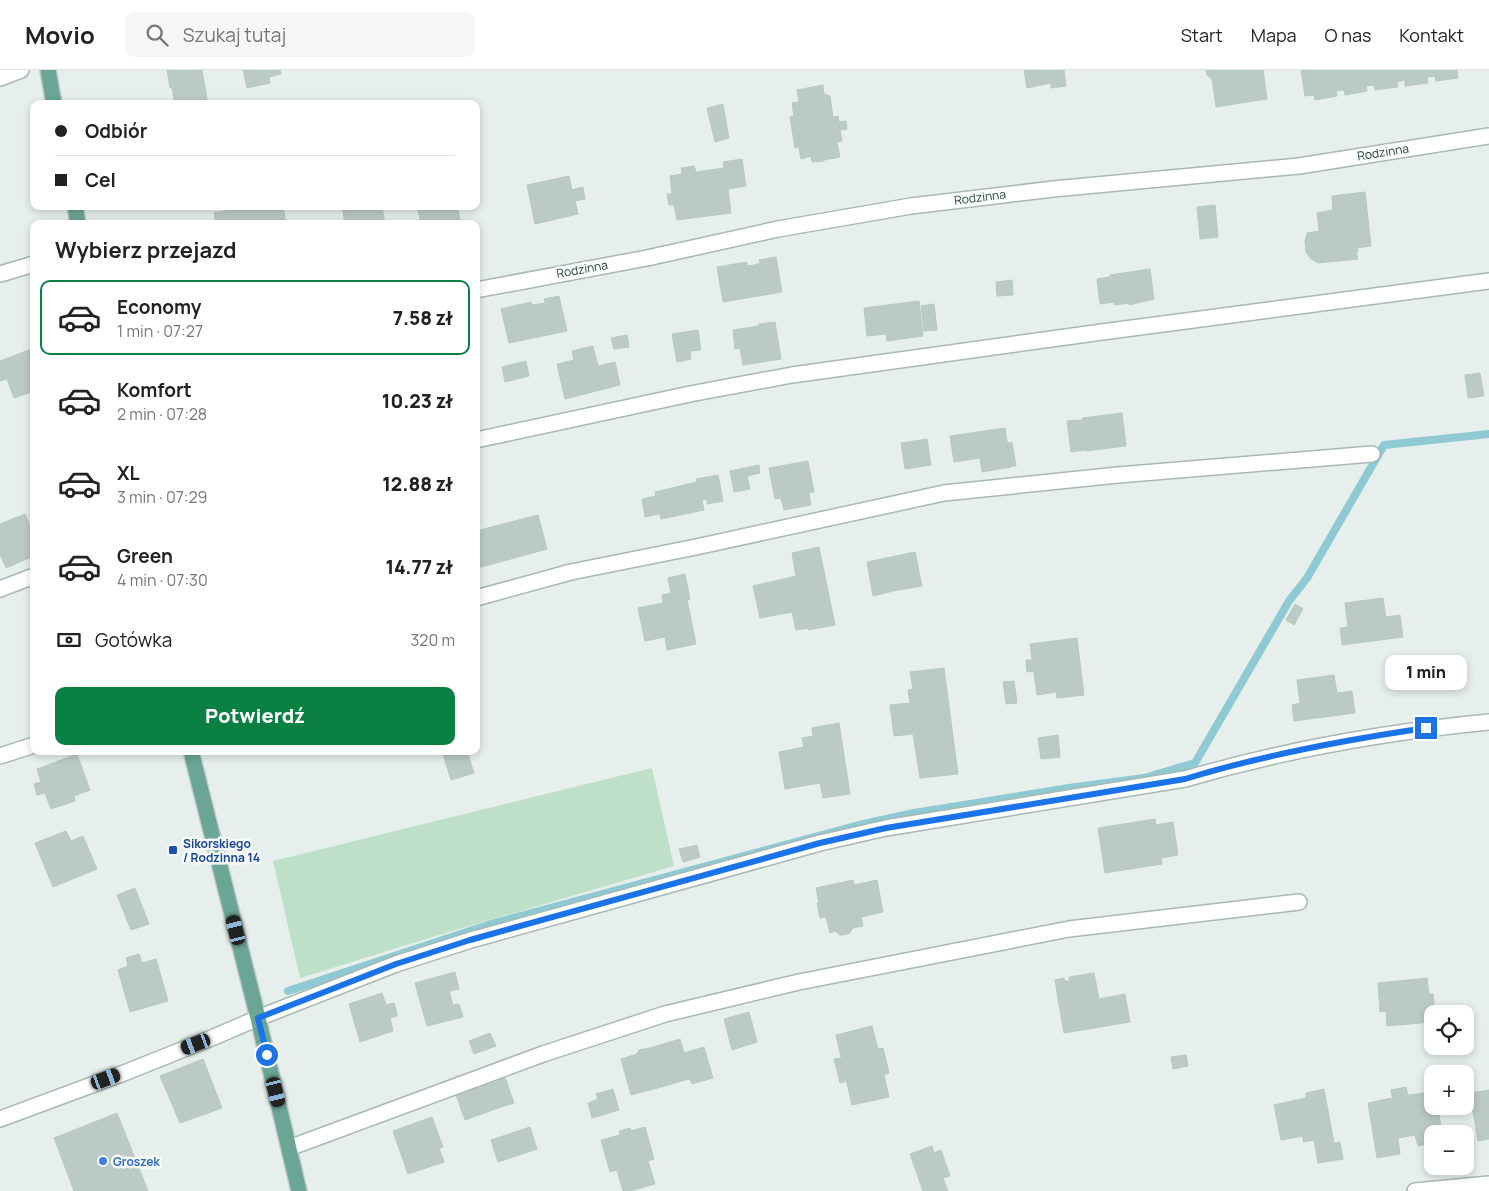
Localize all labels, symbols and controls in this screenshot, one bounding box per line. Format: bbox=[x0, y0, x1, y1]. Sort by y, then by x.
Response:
search box bbox=[125, 12, 475, 57]
text: Movio bbox=[25, 18, 95, 51]
icon: search bbox=[143, 21, 171, 49]
text: Szukaj tutaj bbox=[183, 22, 286, 48]
text: Start bbox=[1181, 23, 1223, 47]
text: Mapa bbox=[1251, 23, 1297, 47]
text: O nas bbox=[1325, 23, 1371, 47]
text: Kontakt bbox=[1399, 23, 1464, 47]
text: Odbiór bbox=[85, 118, 147, 144]
street label: Rodzinna bbox=[1356, 140, 1410, 164]
text: Cel bbox=[85, 167, 116, 193]
street label: Rodzinna bbox=[953, 185, 1007, 209]
text: Wybierz przejazd bbox=[55, 235, 237, 265]
street label: Rodzinna bbox=[555, 256, 609, 282]
text: Economy bbox=[117, 294, 201, 320]
icon: car bbox=[57, 295, 102, 340]
text: 7.58 zł bbox=[393, 305, 453, 331]
text: 1 min · 07:27 bbox=[117, 320, 203, 342]
text: Komfort bbox=[117, 377, 192, 403]
icon: car bbox=[57, 378, 102, 423]
text: 10.23 zł bbox=[382, 388, 453, 414]
text: 2 min · 07:28 bbox=[117, 403, 207, 425]
text: XL bbox=[117, 460, 140, 486]
icon: car bbox=[57, 461, 102, 506]
text: 12.88 zł bbox=[382, 471, 453, 497]
text: 3 min · 07:29 bbox=[117, 486, 208, 508]
text: Green bbox=[117, 543, 173, 569]
icon: car bbox=[57, 544, 102, 589]
text: 14.77 zł bbox=[385, 554, 453, 580]
text: 4 min · 07:30 bbox=[117, 569, 208, 591]
icon: cash bbox=[55, 626, 83, 654]
text: Gotówka bbox=[95, 627, 172, 653]
text: 320 m bbox=[411, 629, 455, 651]
callout: 1 min bbox=[1385, 656, 1467, 690]
text: 1 min bbox=[1406, 661, 1446, 683]
button: Potwierdź bbox=[55, 687, 455, 745]
route end bbox=[1415, 717, 1437, 739]
place label: Sikorskiego / Rodzinna 14 bbox=[183, 835, 260, 866]
marker: Sikorskiego / Rodzinna 14 bbox=[167, 844, 179, 856]
car bbox=[225, 914, 246, 946]
map controls bbox=[1424, 1005, 1474, 1175]
button: locate bbox=[1424, 1005, 1474, 1055]
car bbox=[179, 1032, 212, 1056]
route start bbox=[256, 1044, 278, 1066]
button: + bbox=[1424, 1065, 1474, 1115]
car bbox=[89, 1067, 122, 1091]
car bbox=[265, 1076, 286, 1108]
button: − bbox=[1424, 1125, 1474, 1175]
place label: Groszek bbox=[113, 1153, 160, 1170]
marker: Groszek bbox=[97, 1155, 109, 1167]

